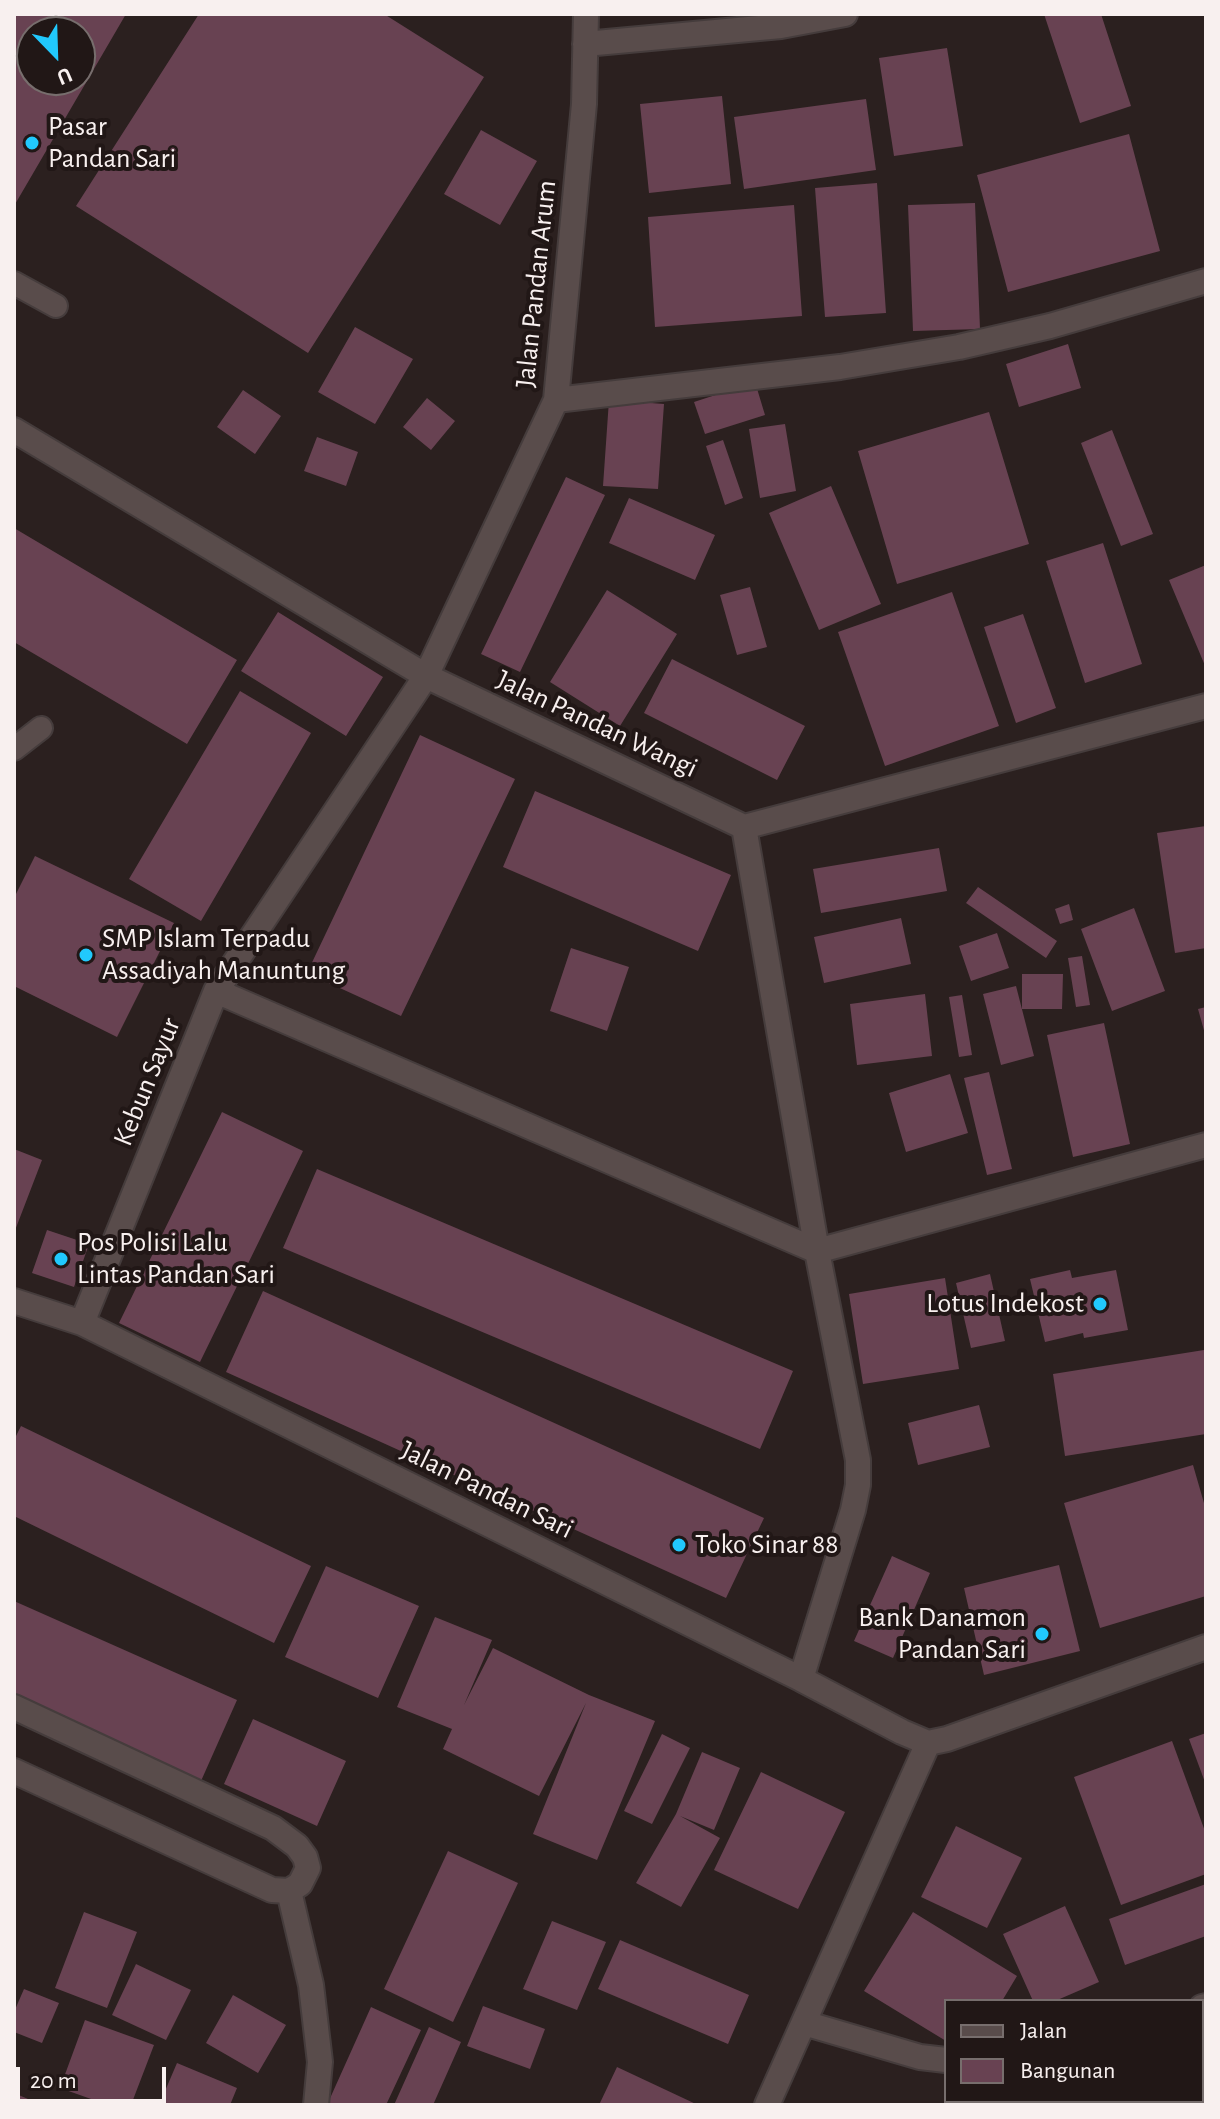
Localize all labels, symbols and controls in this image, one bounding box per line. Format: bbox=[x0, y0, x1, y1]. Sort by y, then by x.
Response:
north arrow bbox=[16, 16, 96, 96]
text: U bbox=[54, 63, 75, 89]
place label: Pasar Pandan Sari bbox=[48, 110, 176, 176]
marker: Pasar Pandan Sari bbox=[23, 134, 41, 152]
street label: Jalan Pandan Arum bbox=[508, 179, 564, 389]
street label: Jalan Pandan Wangi bbox=[491, 663, 703, 785]
place label: SMP Islam Terpadu Assadiyah Manuntung bbox=[102, 922, 345, 988]
marker: SMP Islam Terpadu Assadiyah Manuntung bbox=[77, 946, 95, 964]
street label: Kebun Sayur bbox=[106, 1013, 188, 1151]
place label: Pos Polisi Lalu Lintas Pandan Sari bbox=[77, 1226, 275, 1292]
marker: Pos Polisi Lalu Lintas Pandan Sari bbox=[52, 1250, 70, 1268]
place label: Lotus Indekost bbox=[926, 1287, 1084, 1321]
marker: Lotus Indekost bbox=[1091, 1295, 1109, 1313]
street label: Jalan Pandan Sari bbox=[395, 1434, 579, 1546]
place label: Toko Sinar 88 bbox=[695, 1528, 839, 1562]
marker: Toko Sinar 88 bbox=[670, 1536, 688, 1554]
place label: Bank Danamon Pandan Sari bbox=[858, 1601, 1026, 1667]
marker: Bank Danamon Pandan Sari bbox=[1033, 1625, 1051, 1643]
legend bbox=[944, 1999, 1204, 2103]
text: Jalan bbox=[1020, 2019, 1067, 2043]
scale bar bbox=[20, 2051, 170, 2101]
text: Bangunan bbox=[1020, 2059, 1115, 2083]
text: 20 m bbox=[30, 2069, 77, 2093]

